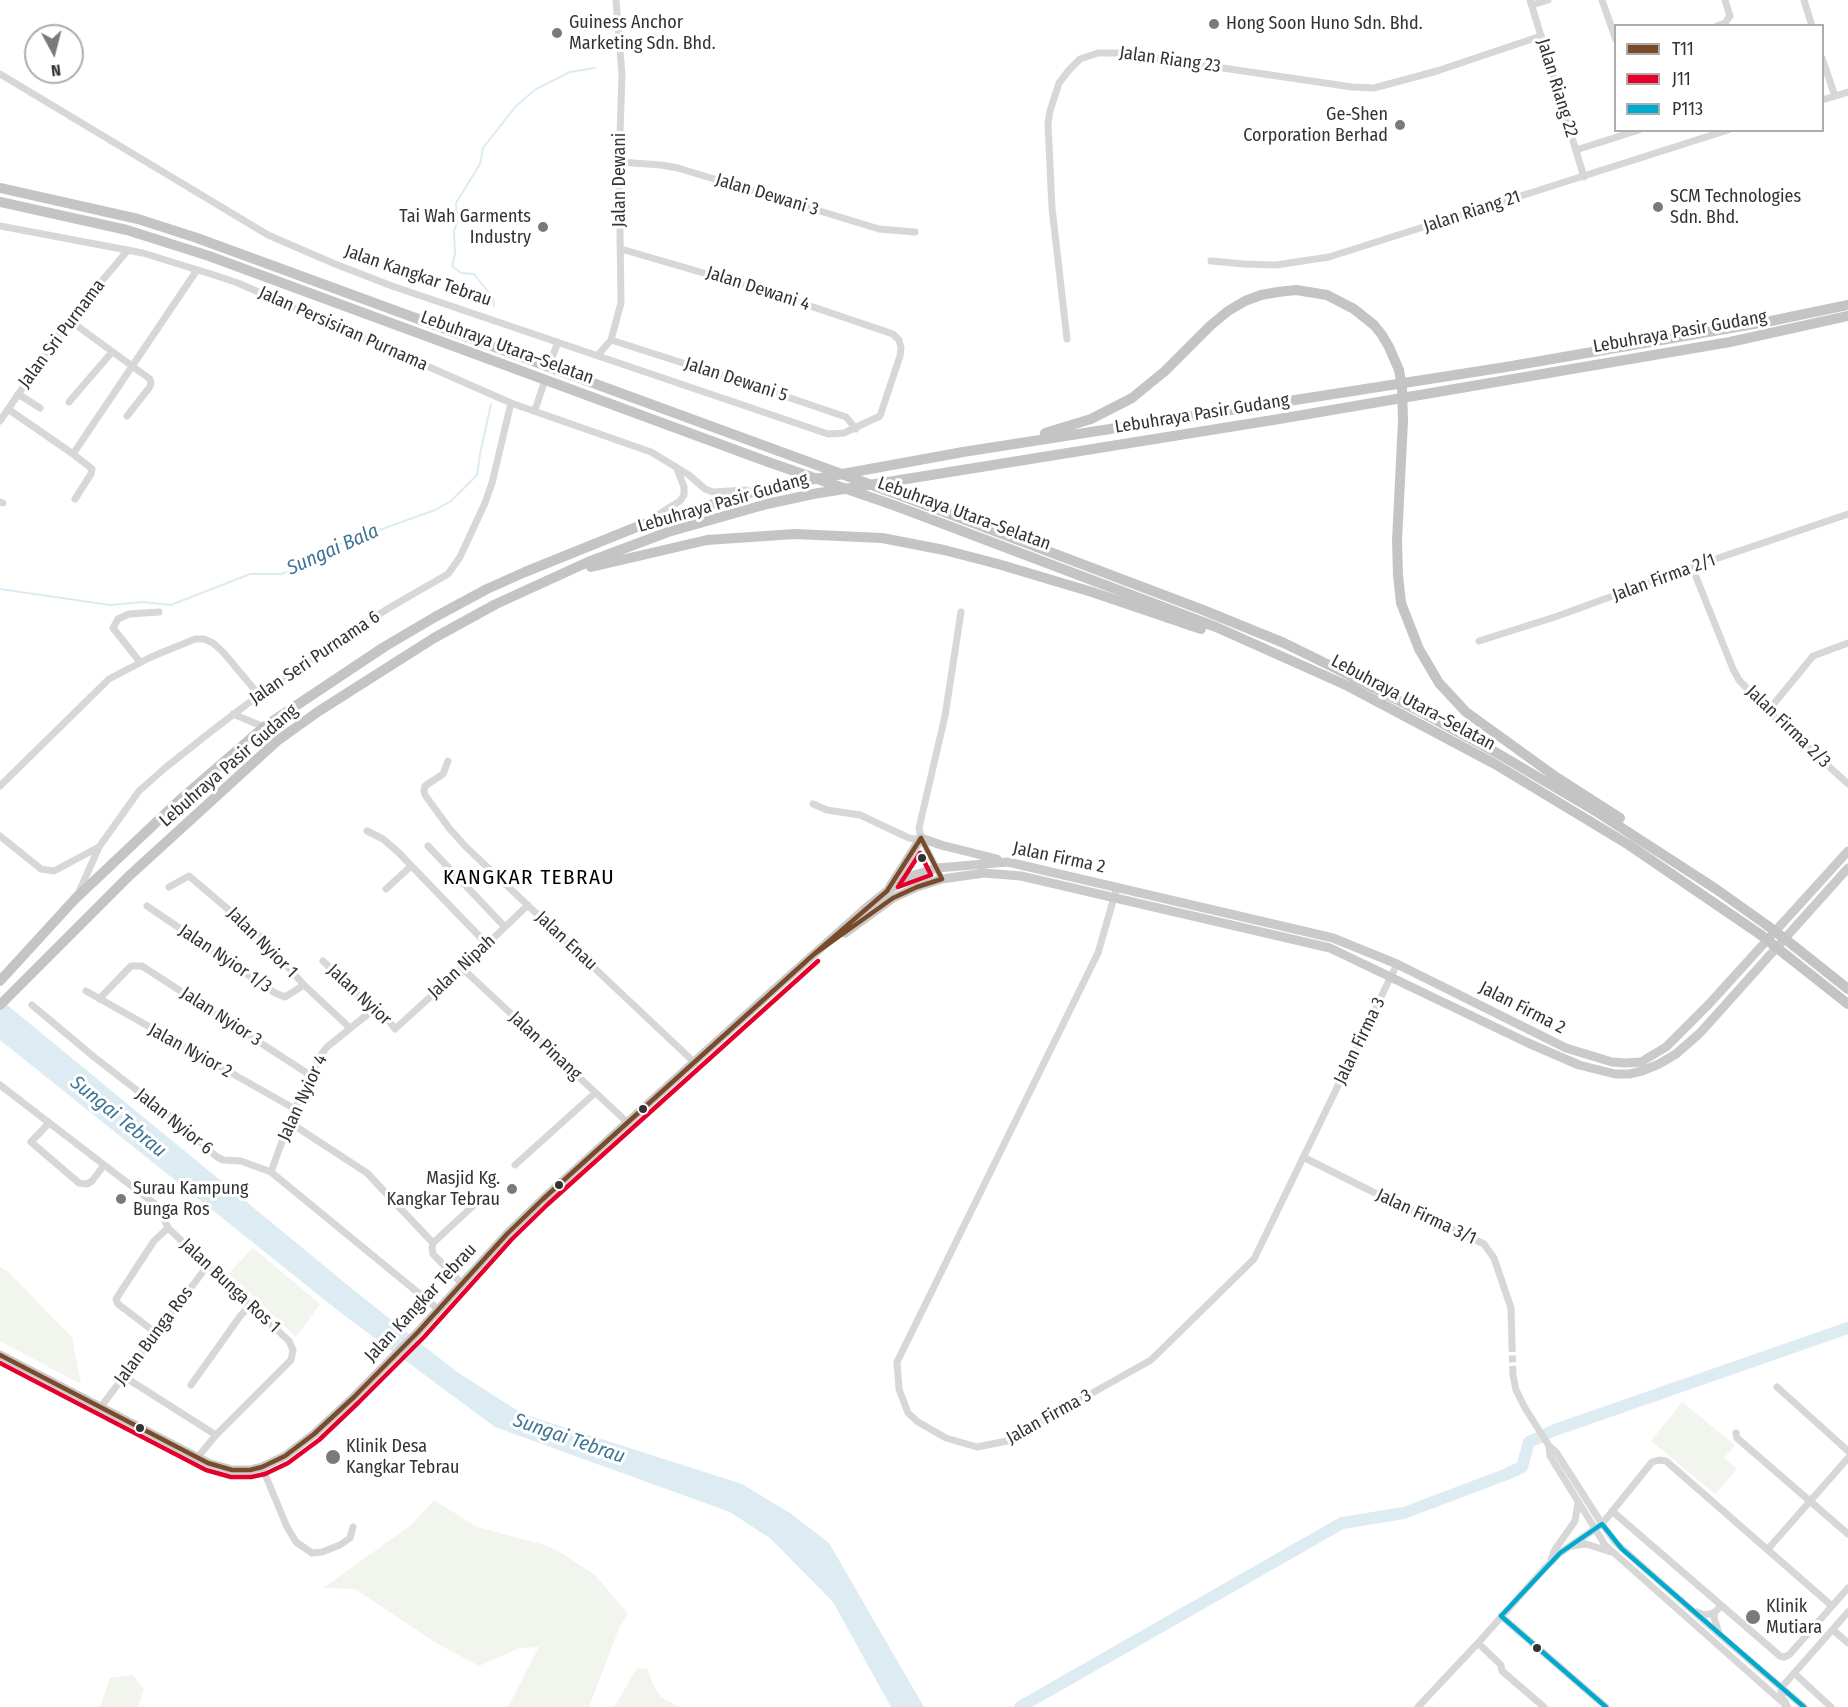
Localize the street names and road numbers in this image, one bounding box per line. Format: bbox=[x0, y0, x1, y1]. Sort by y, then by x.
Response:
street label: Jalan Riang 22 bbox=[1532, 36, 1582, 140]
street label: Jalan Riang 23 bbox=[1118, 42, 1222, 78]
street label: Jalan Dewani bbox=[609, 133, 631, 227]
street label: Jalan Dewani 3 bbox=[713, 169, 821, 221]
street label: Jalan Riang 21 bbox=[1421, 186, 1523, 238]
street label: Jalan Kangkar Tebrau bbox=[342, 241, 494, 311]
street label: Jalan Dewani 4 bbox=[704, 262, 812, 316]
street label: Jalan Sri Purnama bbox=[14, 275, 110, 393]
street label: Jalan Persisiran Purnama bbox=[255, 282, 431, 376]
street label: Lebuhraya Pasir Gudang bbox=[1591, 306, 1769, 358]
street label: Lebuhraya Utara–Selatan bbox=[417, 307, 597, 389]
street label: Jalan Dewani 5 bbox=[682, 353, 790, 407]
street label: Lebuhraya Pasir Gudang bbox=[1113, 390, 1291, 438]
street label: Lebuhraya Pasir Gudang bbox=[635, 468, 811, 538]
street label: Lebuhraya Utara–Selatan bbox=[874, 473, 1054, 555]
street label: Jalan Firma 2/1 bbox=[1610, 549, 1718, 607]
street label: Jalan Seri Purnama 6 bbox=[246, 606, 384, 710]
street label: Lebuhraya Utara–Selatan bbox=[1327, 651, 1499, 755]
street label: Jalan Firma 2/3 bbox=[1741, 681, 1835, 773]
street label: Lebuhraya Pasir Gudang bbox=[155, 700, 303, 832]
street label: Jalan Firma 2 bbox=[1011, 838, 1107, 878]
street label: Jalan Nyior 1 bbox=[222, 903, 302, 983]
street label: Jalan Enau bbox=[531, 907, 601, 975]
street label: Jalan Nyior 1/3 bbox=[175, 920, 275, 998]
street label: Jalan Nipah bbox=[424, 930, 500, 1004]
street label: Jalan Nyior bbox=[322, 960, 396, 1030]
street label: Jalan Firma 2 bbox=[1475, 977, 1569, 1039]
street label: Jalan Nyior 3 bbox=[176, 983, 266, 1051]
street label: Jalan Firma 3 bbox=[1330, 994, 1390, 1088]
street label: Jalan Pinang bbox=[504, 1007, 586, 1085]
street label: Jalan Nyior 2 bbox=[144, 1019, 236, 1083]
street label: Jalan Nyior 4 bbox=[274, 1051, 332, 1145]
street label: Jalan Nyior 6 bbox=[131, 1084, 217, 1160]
street label: Jalan Firma 3/1 bbox=[1373, 1184, 1479, 1250]
street label: Jalan Bunga Ros 1 bbox=[176, 1234, 284, 1338]
street label: Jalan Kangkar Tebrau bbox=[361, 1239, 481, 1367]
street label: Jalan Bunga Ros bbox=[110, 1283, 198, 1389]
street label: Jalan Firma 3 bbox=[1003, 1385, 1095, 1449]

